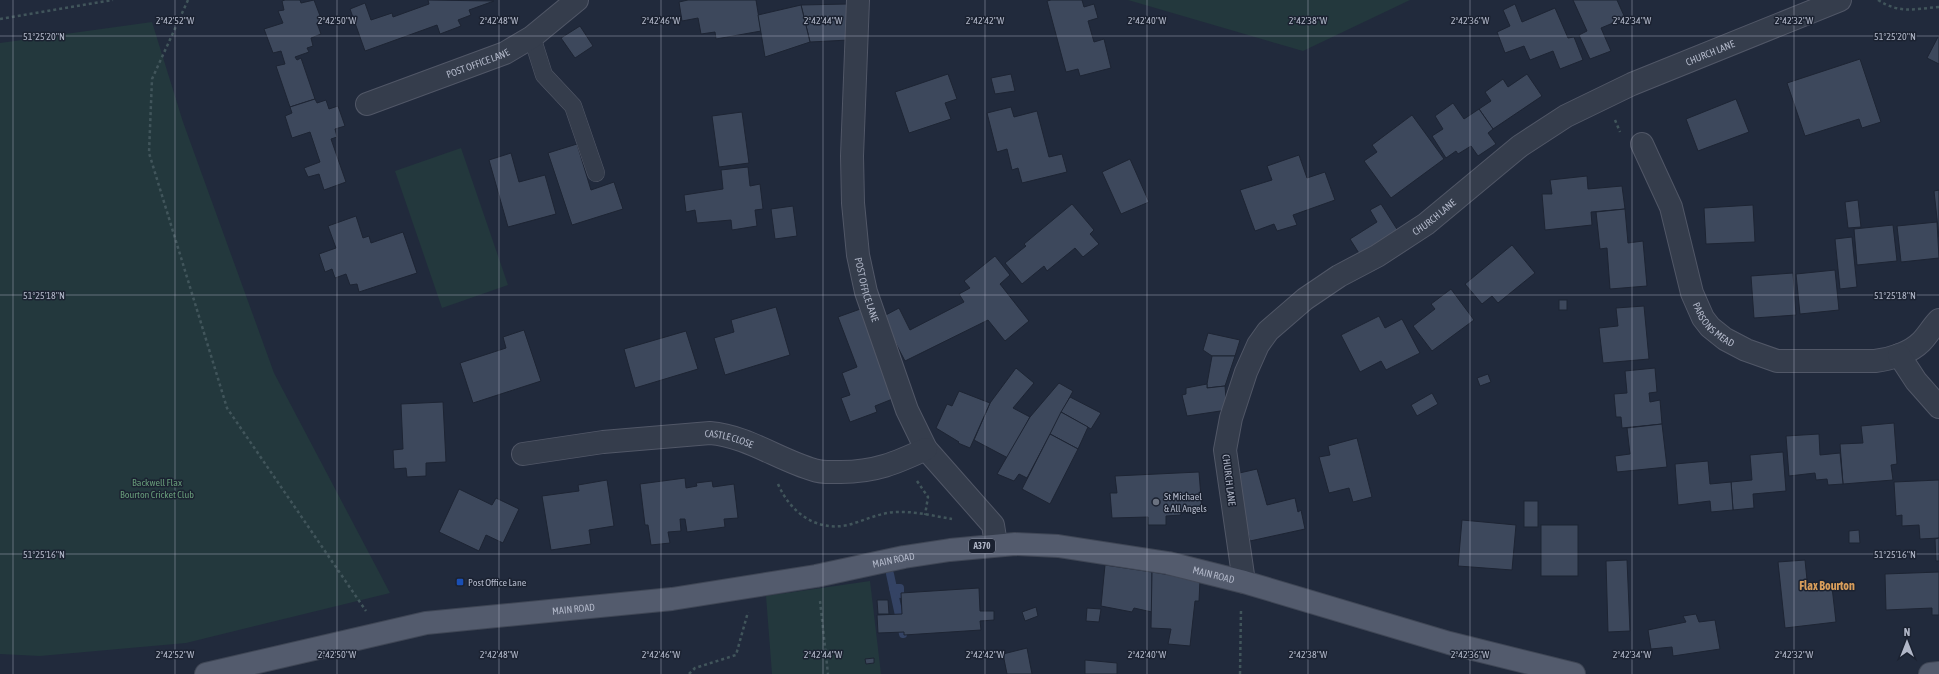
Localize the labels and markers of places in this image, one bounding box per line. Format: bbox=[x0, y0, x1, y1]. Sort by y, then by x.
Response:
place label: St Michael & All Angels bbox=[1164, 491, 1207, 514]
marker: St Michael & All Angels bbox=[1151, 497, 1161, 507]
marker: Post Office Lane bbox=[455, 577, 465, 587]
place label: Post Office Lane bbox=[468, 577, 527, 588]

